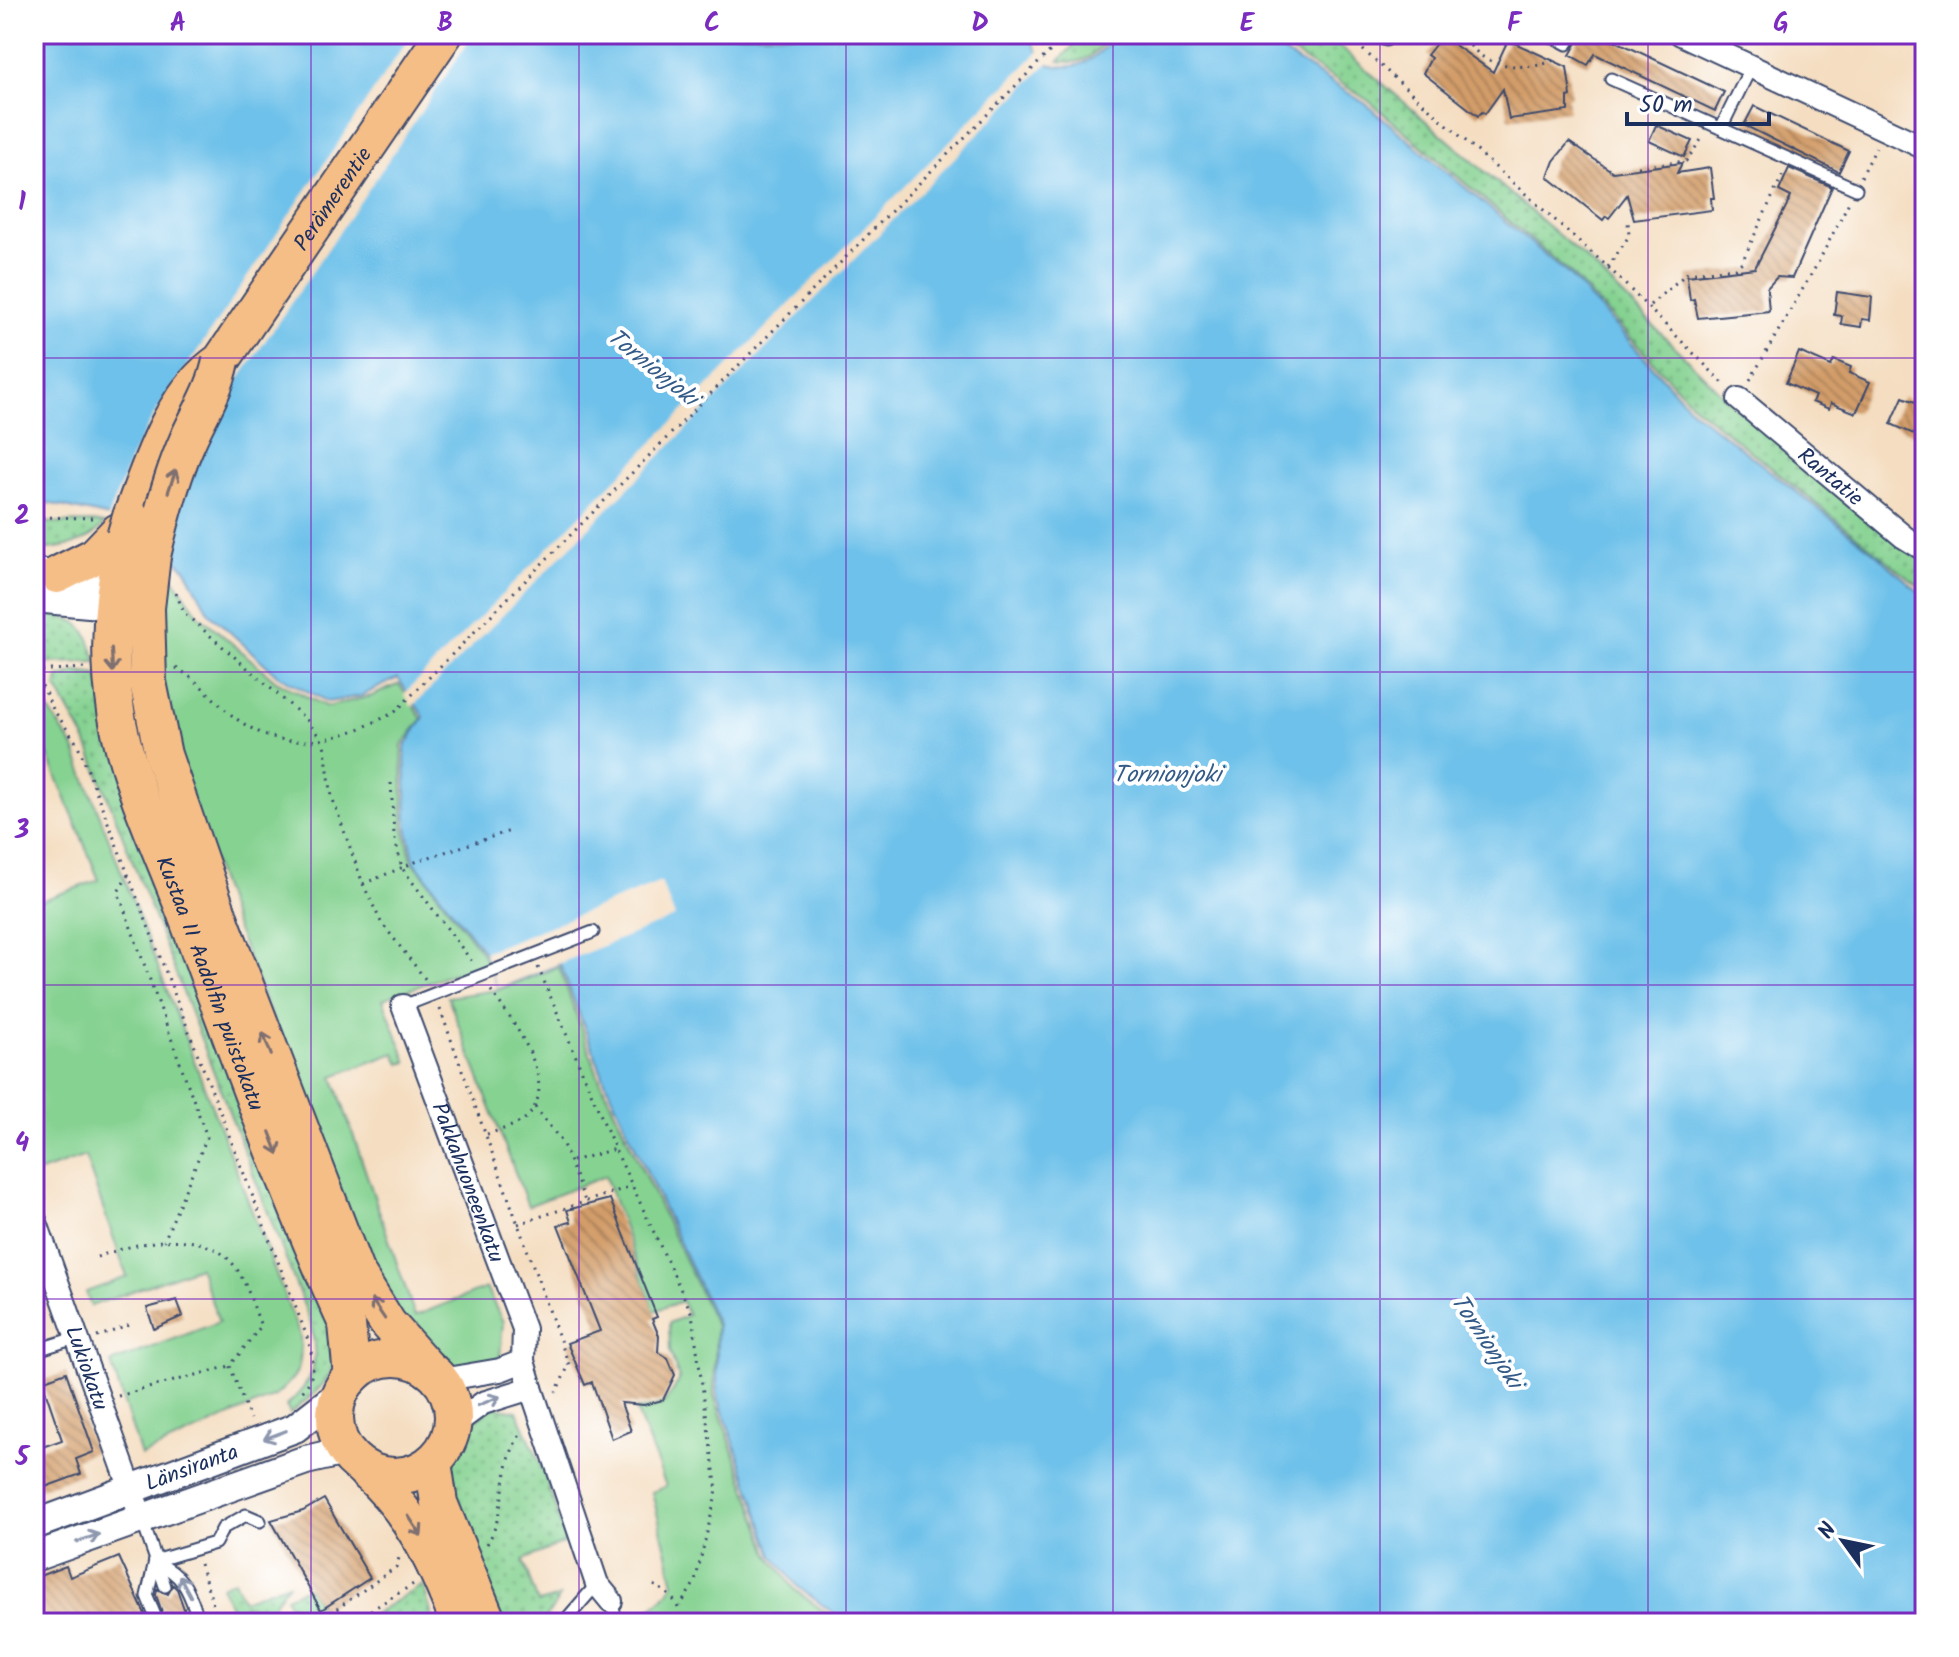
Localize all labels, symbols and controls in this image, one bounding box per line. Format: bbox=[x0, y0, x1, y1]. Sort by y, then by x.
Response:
text: A bbox=[170, 3, 186, 45]
text: B bbox=[437, 3, 453, 45]
text: C bbox=[704, 3, 720, 45]
text: D bbox=[971, 3, 989, 45]
text: E bbox=[1240, 3, 1256, 45]
text: F bbox=[1507, 3, 1523, 45]
text: G bbox=[1773, 3, 1789, 45]
scale bar bbox=[1627, 76, 1769, 126]
text: 50 m bbox=[1639, 86, 1693, 125]
street label: Perämerentie bbox=[286, 140, 382, 259]
text: 1 bbox=[18, 182, 26, 224]
water label: Tornionjoki bbox=[598, 319, 710, 421]
street label: Rantatie bbox=[1789, 440, 1870, 516]
one-way arrow bbox=[166, 469, 181, 494]
text: 2 bbox=[14, 496, 30, 538]
one-way arrow bbox=[105, 646, 120, 673]
water label: Tornionjoki bbox=[1113, 756, 1226, 795]
text: 3 bbox=[14, 810, 29, 852]
street label: Kustaa II Aadolfin puistokatu bbox=[145, 851, 273, 1117]
one-way arrow bbox=[259, 1032, 273, 1057]
street label: Pakkahuoneenkatu bbox=[421, 1098, 513, 1268]
text: 4 bbox=[15, 1123, 29, 1165]
one-way arrow bbox=[268, 1131, 282, 1155]
water label: Tornionjoki bbox=[1439, 1286, 1535, 1402]
one-way arrow bbox=[370, 1298, 386, 1320]
street label: Lukiokatu bbox=[54, 1321, 117, 1416]
one-way arrow bbox=[477, 1393, 501, 1408]
one-way arrow bbox=[263, 1429, 288, 1443]
street label: Länsiranta bbox=[141, 1436, 244, 1502]
text: 5 bbox=[14, 1437, 30, 1479]
north arrow bbox=[1803, 1501, 1883, 1581]
one-way arrow bbox=[407, 1514, 423, 1537]
text: N bbox=[1810, 1516, 1847, 1547]
one-way arrow bbox=[75, 1530, 100, 1545]
one-way arrow bbox=[176, 1575, 192, 1598]

